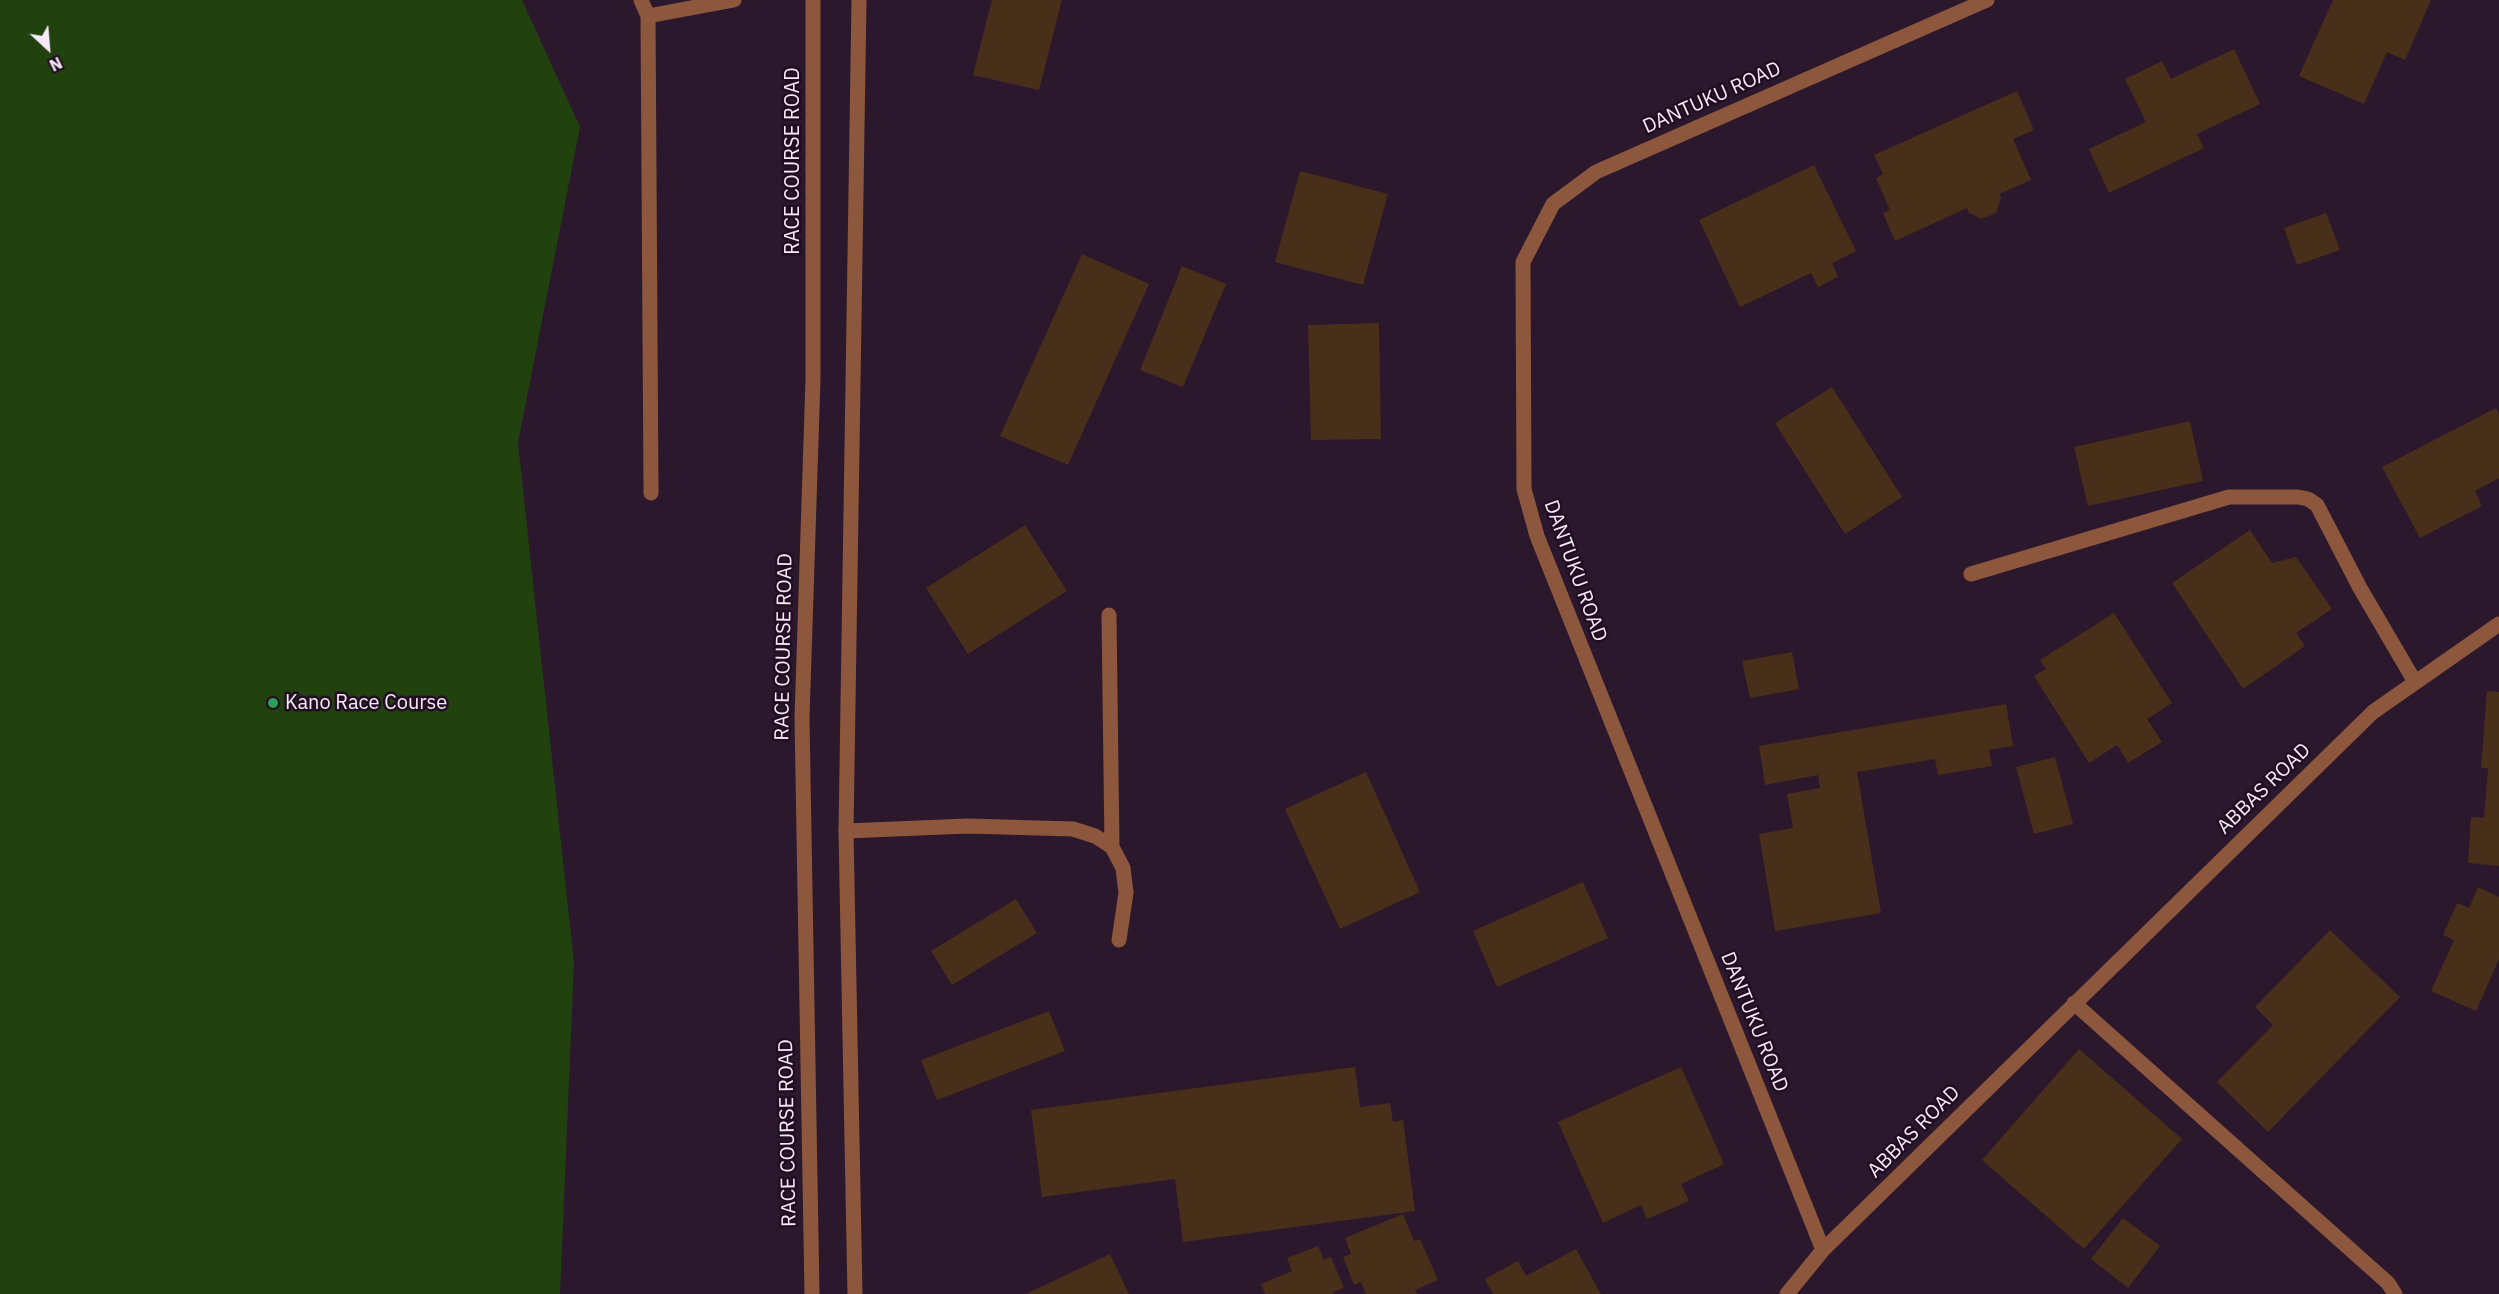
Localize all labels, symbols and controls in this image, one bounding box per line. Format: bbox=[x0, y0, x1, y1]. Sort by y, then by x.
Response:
north arrow bbox=[18, 18, 78, 78]
text: N bbox=[46, 53, 65, 76]
street label: DANTUKU ROAD bbox=[1639, 57, 1785, 139]
street label: RACE COURSE ROAD bbox=[781, 67, 805, 255]
street label: DANTUKU ROAD bbox=[1538, 497, 1612, 645]
street label: RACE COURSE ROAD bbox=[770, 553, 798, 741]
place label: Kano Race Course bbox=[285, 691, 447, 715]
marker: Kano Race Course bbox=[266, 696, 280, 710]
street label: ABBAS ROAD bbox=[2212, 738, 2316, 840]
street label: DANTUKU ROAD bbox=[1715, 949, 1793, 1095]
street label: RACE COURSE ROAD bbox=[774, 1039, 802, 1227]
street label: ABBAS ROAD bbox=[1863, 1081, 1965, 1183]

